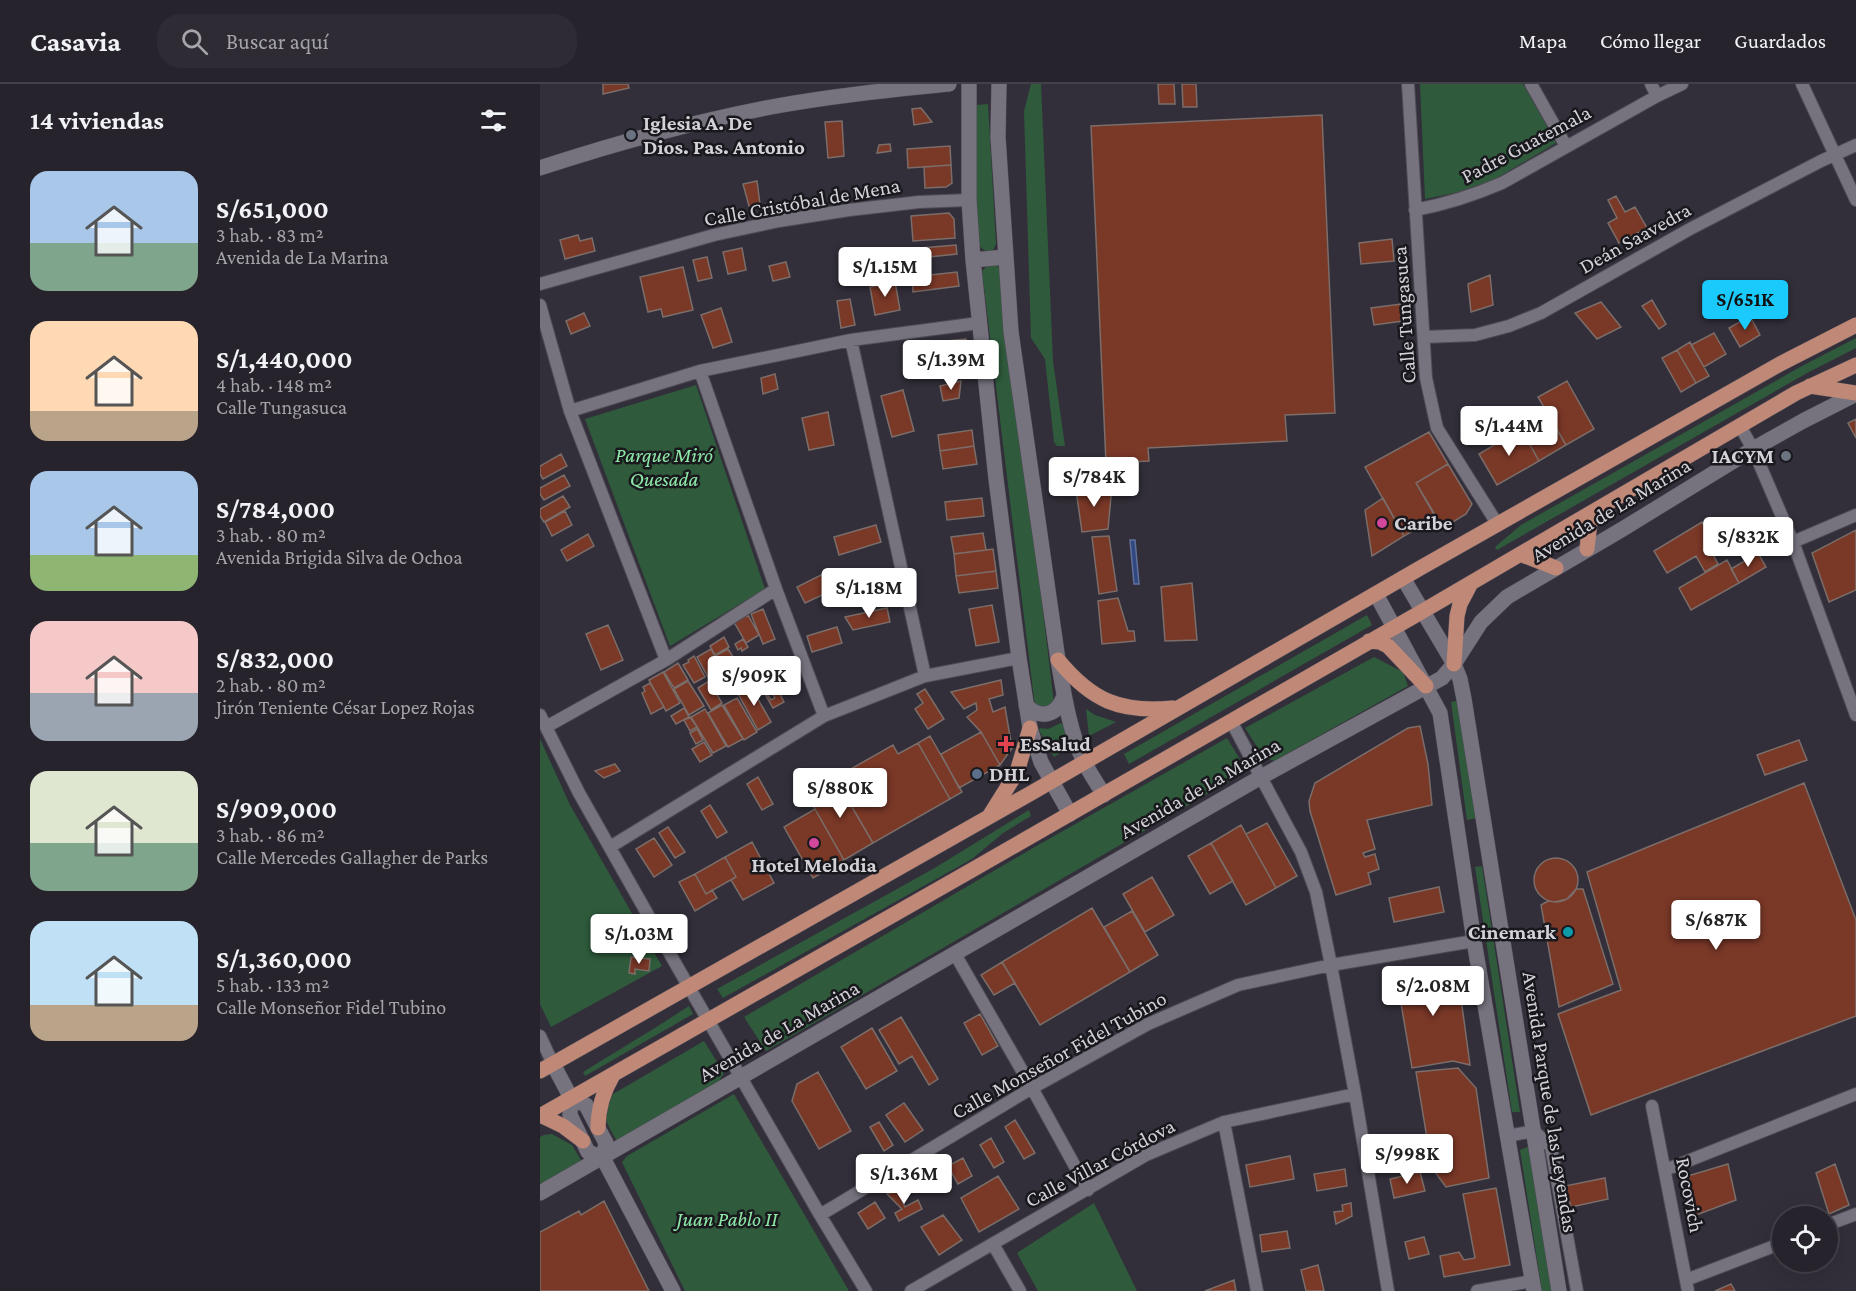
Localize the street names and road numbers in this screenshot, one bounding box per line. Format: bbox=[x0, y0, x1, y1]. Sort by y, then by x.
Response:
street label: Padre Guatemala bbox=[1457, 100, 1595, 188]
street label: Calle Cristóbal de Mena bbox=[702, 173, 902, 231]
street label: Deán Saavedra bbox=[1575, 197, 1695, 279]
street label: Calle Tungasuca bbox=[1387, 245, 1421, 384]
street label: Avenida de La Marina bbox=[1527, 453, 1695, 567]
street label: Avenida de La Marina bbox=[1116, 732, 1285, 844]
street label: Avenida Parque de las Leyendas bbox=[1517, 970, 1583, 1234]
street label: Avenida de La Marina bbox=[695, 975, 864, 1087]
street label: Calle Monseñor Fidel Tubino bbox=[947, 986, 1171, 1124]
street label: Calle Villar Córdova bbox=[1021, 1113, 1179, 1213]
street label: Rocovich bbox=[1671, 1155, 1709, 1235]

